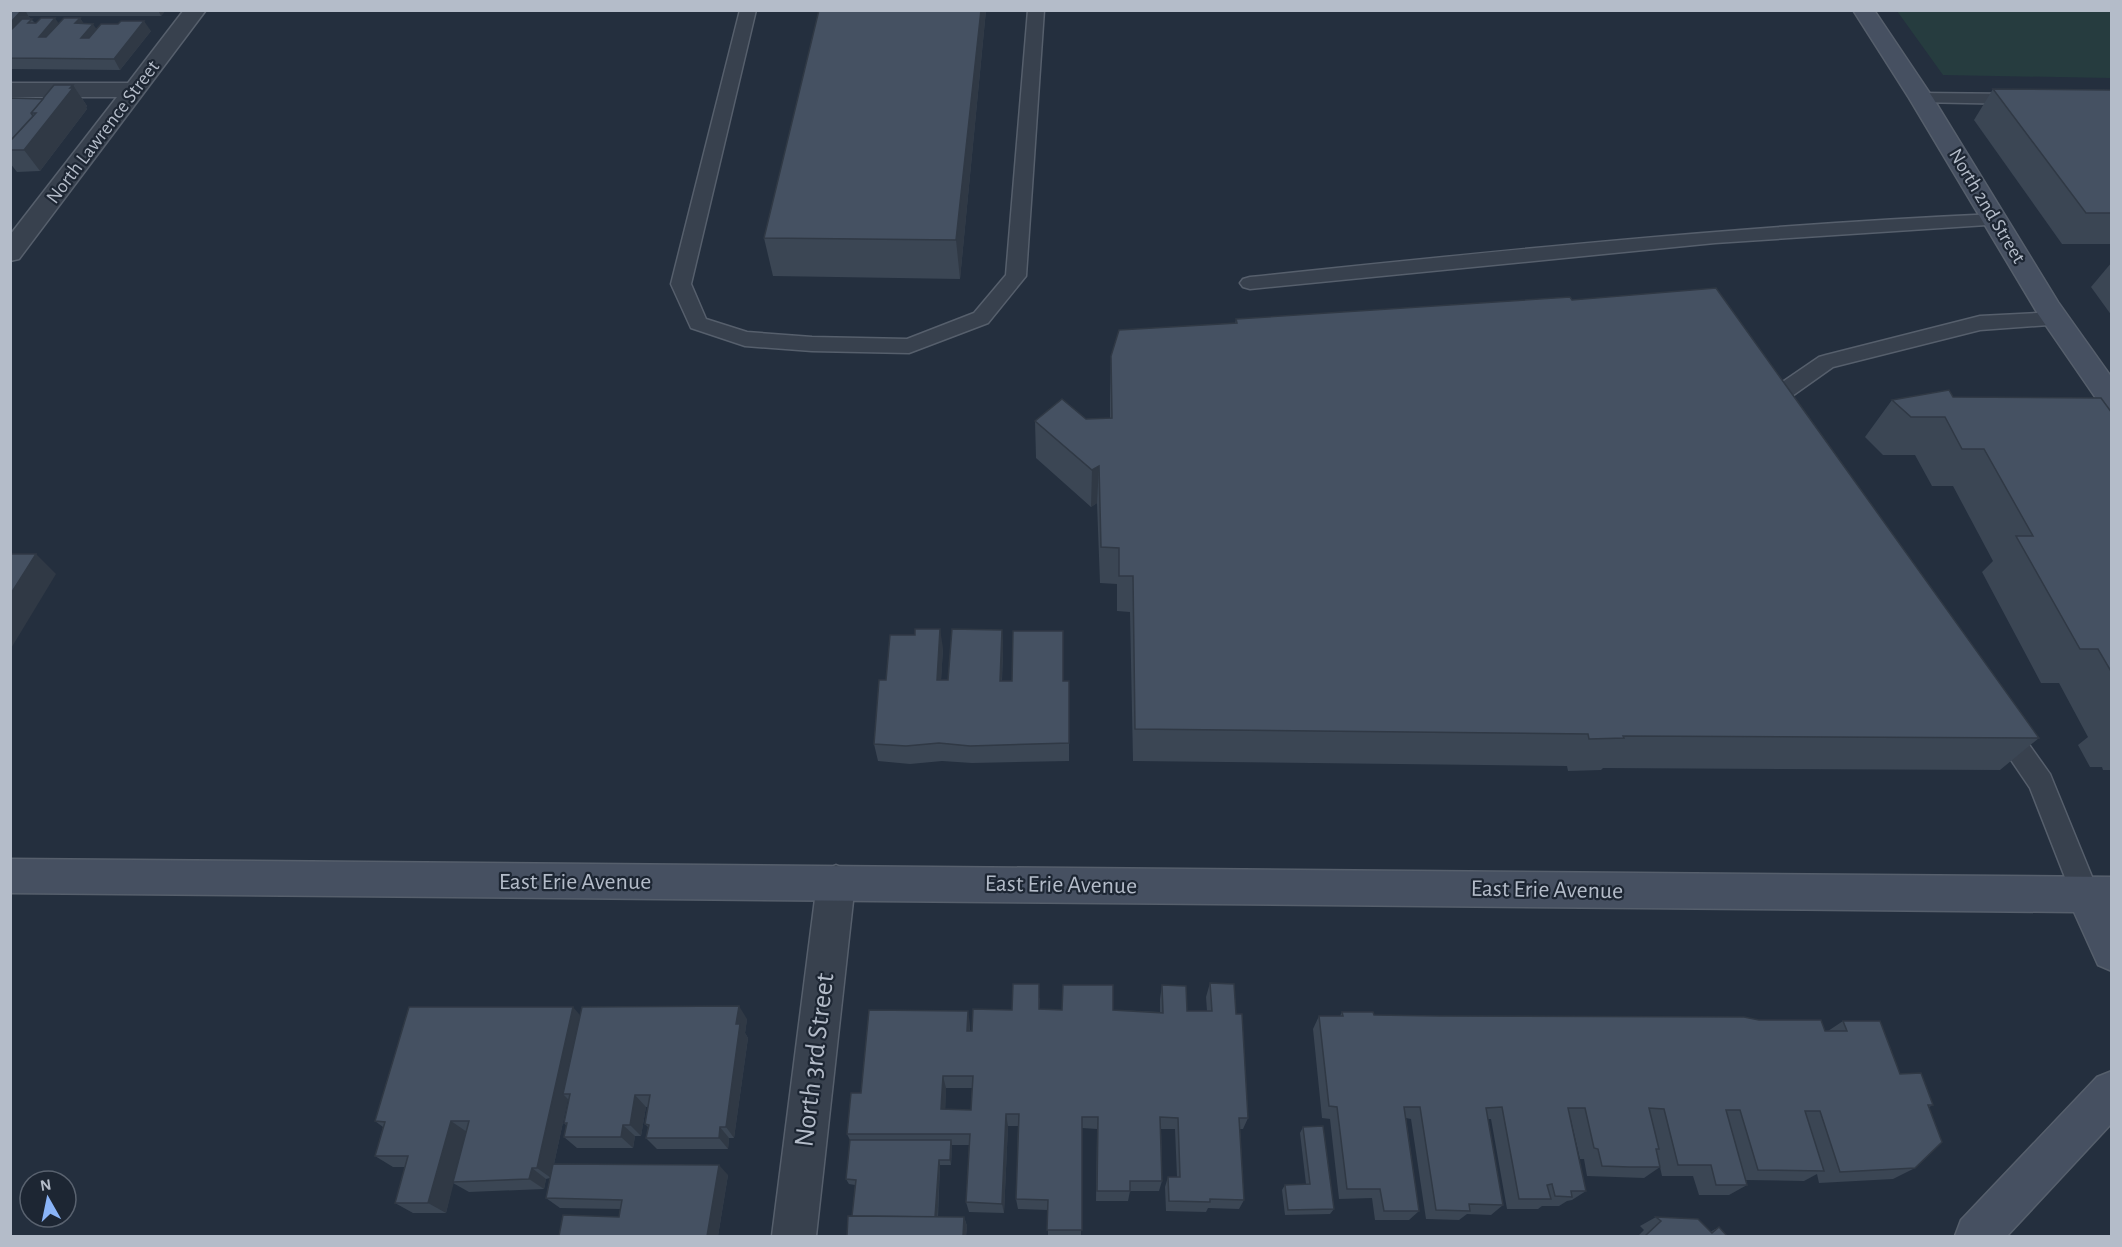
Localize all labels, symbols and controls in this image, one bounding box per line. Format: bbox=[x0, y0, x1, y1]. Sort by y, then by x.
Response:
street label: North Lawrence Street bbox=[43, 56, 164, 207]
street label: North 2nd Street bbox=[1945, 145, 2029, 267]
street label: East Erie Avenue bbox=[499, 870, 651, 894]
street label: East Erie Avenue bbox=[985, 872, 1137, 898]
street label: East Erie Avenue bbox=[1471, 877, 1623, 903]
street label: North 3rd Street bbox=[790, 971, 840, 1148]
north arrow bbox=[18, 1169, 78, 1229]
text: N bbox=[39, 1176, 53, 1194]

